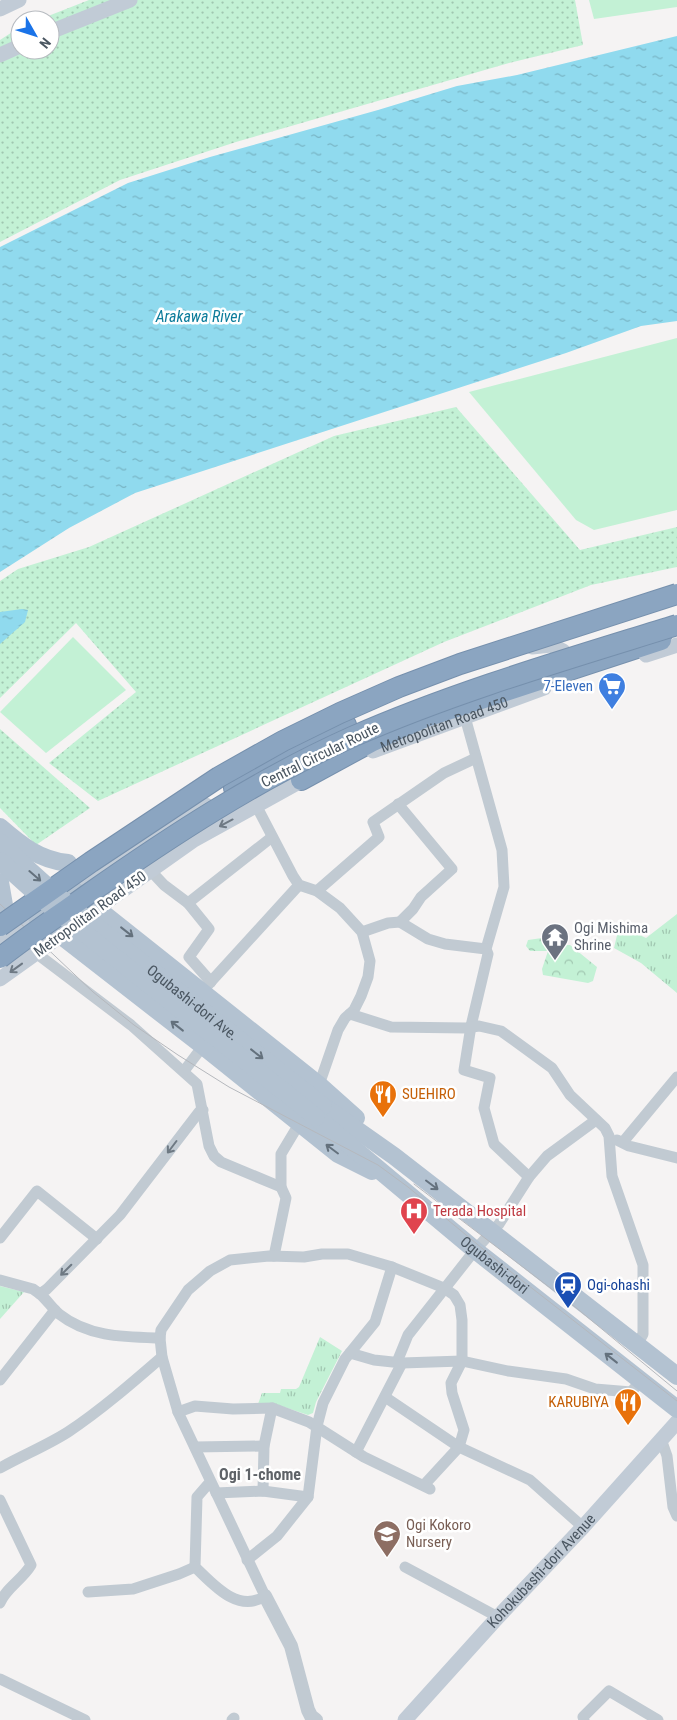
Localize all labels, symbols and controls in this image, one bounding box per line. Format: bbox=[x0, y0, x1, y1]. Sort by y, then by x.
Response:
north arrow bbox=[10, 10, 60, 60]
text: N bbox=[36, 35, 54, 52]
water label: Arakawa River bbox=[155, 307, 244, 326]
supermarket icon: 7-Eleven bbox=[597, 671, 627, 710]
place label: 7-Eleven bbox=[543, 677, 593, 695]
street label: Metropolitan Road 450 bbox=[378, 693, 511, 756]
street label: Central Circular Route bbox=[258, 719, 382, 791]
one-way arrow bbox=[219, 819, 234, 828]
street label: Metropolitan Road 450 bbox=[30, 867, 150, 961]
one-way arrow bbox=[28, 870, 41, 881]
place label: Ogi Mishima Shrine bbox=[574, 919, 648, 954]
temple icon: Ogi Mishima Shrine bbox=[540, 922, 570, 961]
one-way arrow bbox=[120, 926, 133, 937]
street label: Ogubashi-dori Ave. bbox=[143, 961, 242, 1044]
one-way arrow bbox=[9, 963, 23, 973]
one-way arrow bbox=[171, 1021, 184, 1032]
one-way arrow bbox=[250, 1048, 263, 1059]
restaurant icon: SUEHIRO bbox=[368, 1079, 398, 1118]
place label: SUEHIRO bbox=[402, 1085, 456, 1103]
one-way arrow bbox=[167, 1140, 178, 1153]
one-way arrow bbox=[325, 1144, 339, 1154]
one-way arrow bbox=[425, 1180, 438, 1191]
hospital icon: Terada Hospital bbox=[399, 1196, 429, 1235]
place label: Terada Hospital bbox=[433, 1202, 526, 1220]
street label: Ogubashi-dori bbox=[457, 1232, 532, 1298]
one-way arrow bbox=[61, 1263, 73, 1275]
station icon: Ogi-ohashi bbox=[553, 1270, 583, 1309]
place label: Ogi-ohashi bbox=[587, 1276, 650, 1294]
one-way arrow bbox=[605, 1352, 618, 1363]
restaurant icon: KARUBIYA bbox=[613, 1387, 643, 1426]
place label: KARUBIYA bbox=[548, 1393, 609, 1411]
district label: Ogi 1-chome bbox=[219, 1465, 301, 1484]
street label: Kohokubashi-dori Avenue bbox=[483, 1510, 599, 1632]
place label: Ogi Kokoro Nursery bbox=[406, 1516, 471, 1551]
school or university icon: Ogi Kokoro Nursery bbox=[372, 1519, 402, 1558]

